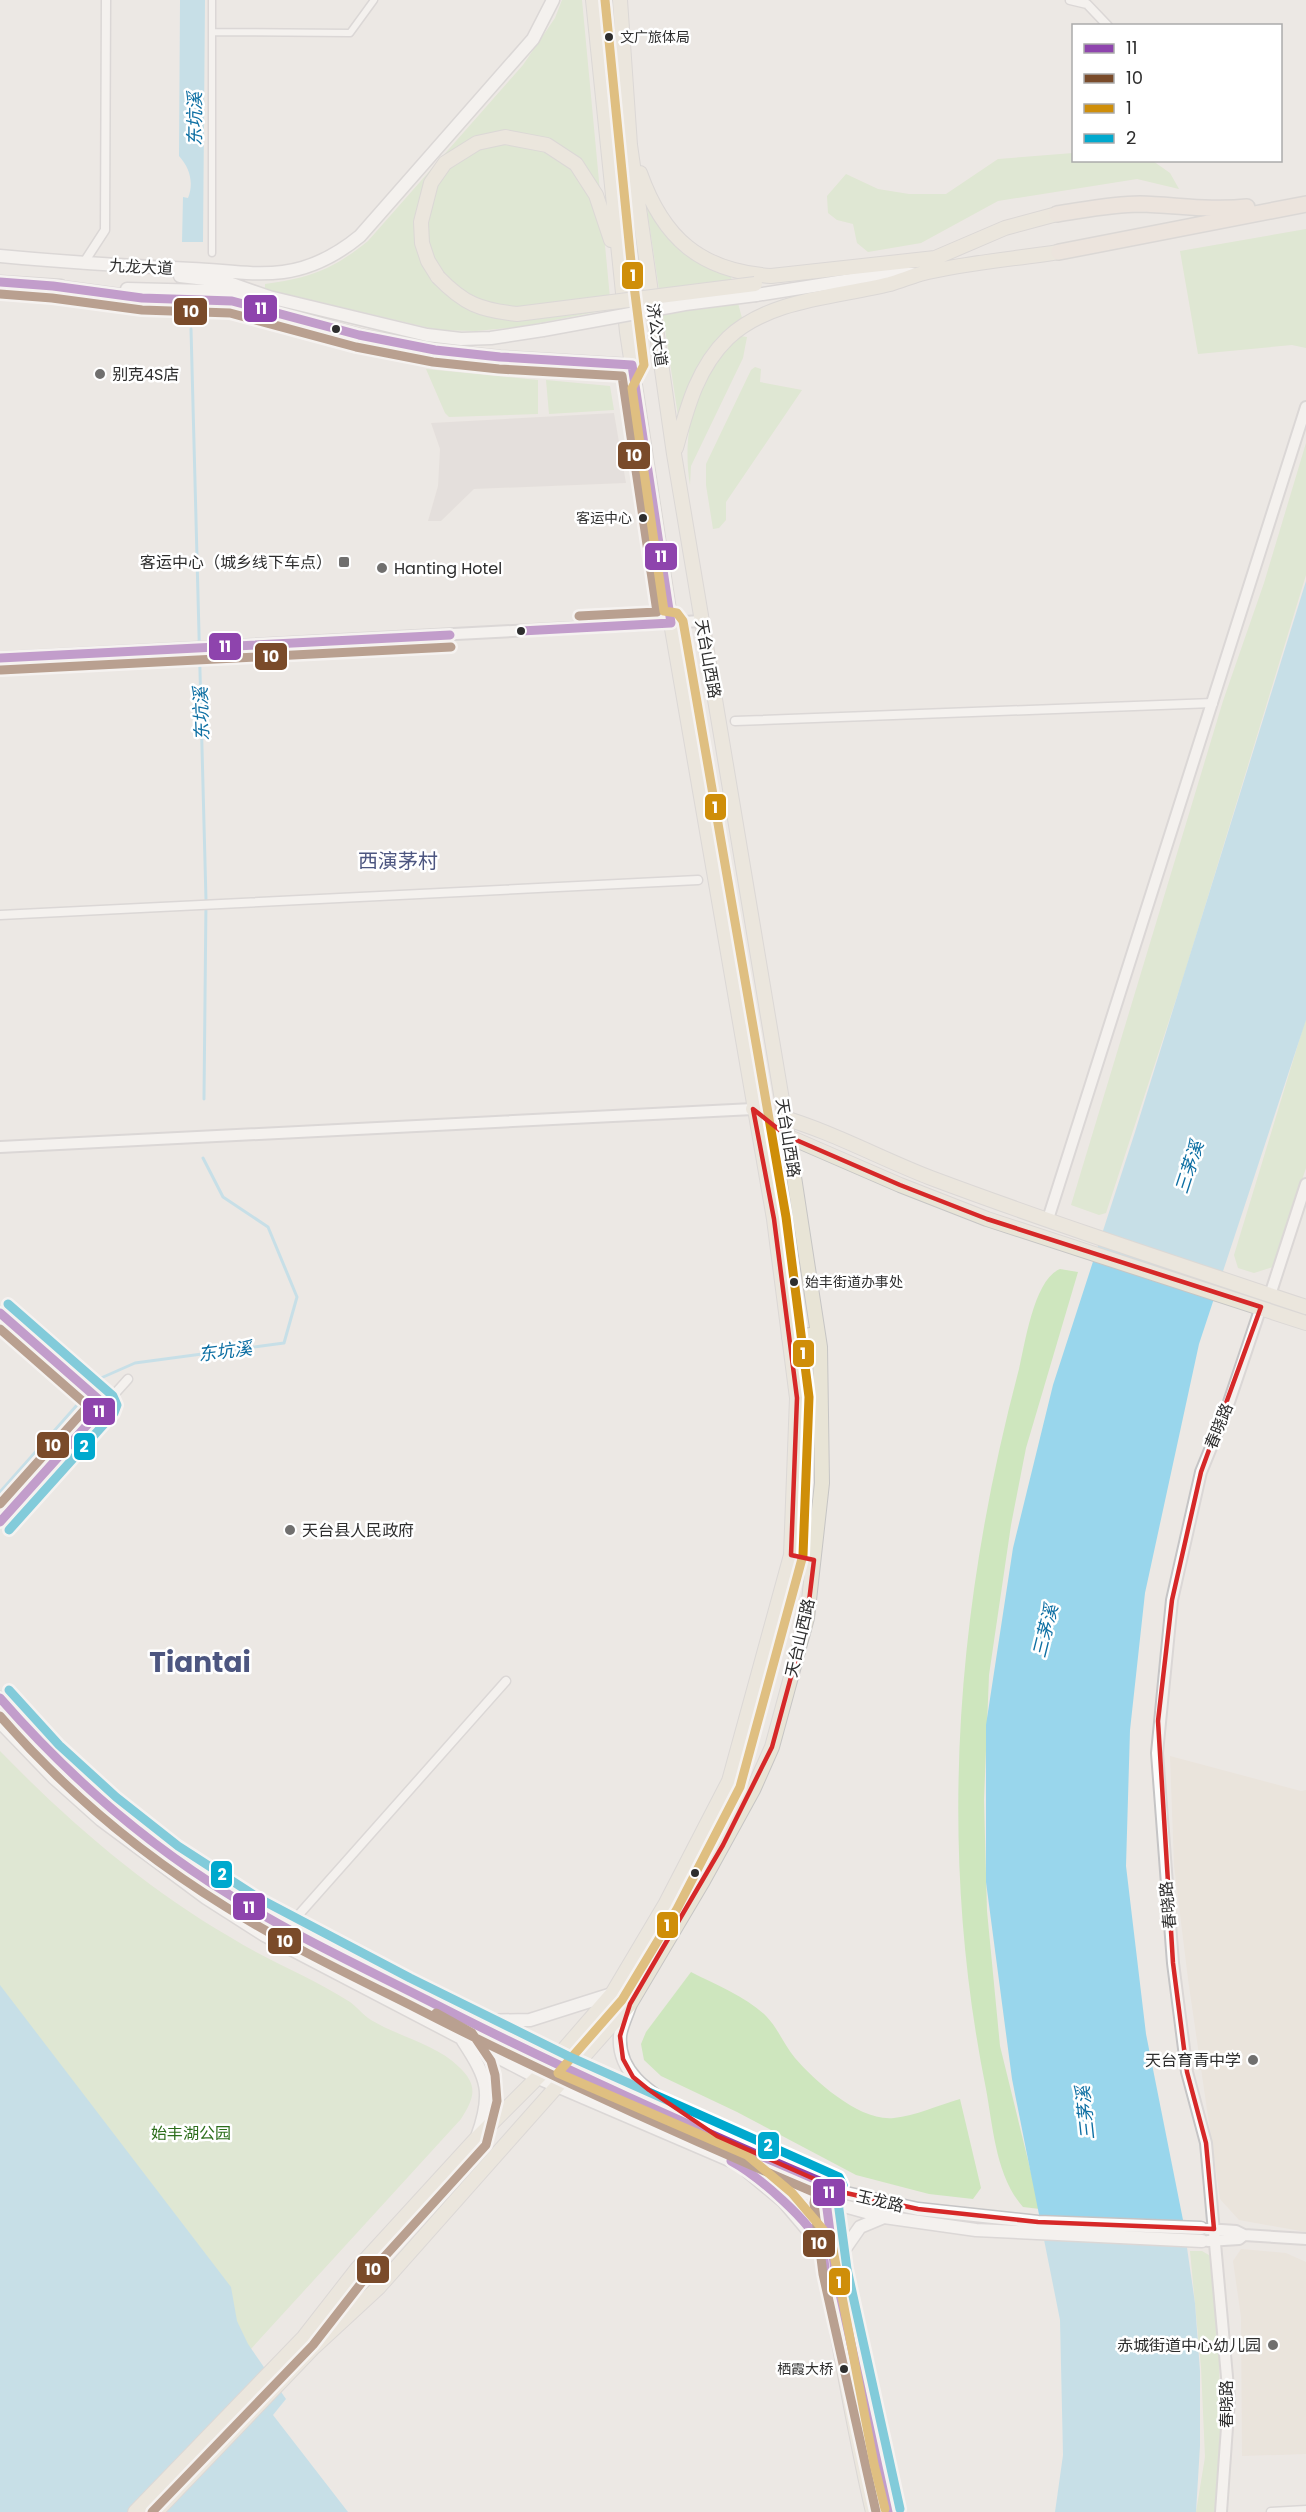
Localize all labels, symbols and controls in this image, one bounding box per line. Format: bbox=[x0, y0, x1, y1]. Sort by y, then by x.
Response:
legend bbox=[1072, 24, 1282, 162]
place label: 文广旅体局 bbox=[620, 27, 690, 47]
marker: 文广旅体局 bbox=[603, 31, 615, 43]
text: 11 bbox=[1126, 35, 1138, 60]
text: 10 bbox=[1126, 65, 1143, 90]
water label: 东坑溪 bbox=[182, 90, 207, 146]
text: 1 bbox=[1126, 95, 1132, 120]
text: 2 bbox=[1126, 125, 1136, 150]
street label: 九龙大道 bbox=[108, 254, 174, 280]
line badge: 1 bbox=[621, 261, 644, 290]
text: 1 bbox=[630, 264, 636, 287]
line badge: 11 bbox=[243, 294, 278, 323]
line badge: 10 bbox=[173, 297, 208, 326]
text: 11 bbox=[255, 297, 267, 320]
text: 10 bbox=[183, 300, 199, 323]
street label: 济公大道 bbox=[641, 302, 673, 368]
unlabelled marker bbox=[330, 323, 342, 335]
place label: 别克4S店 bbox=[112, 363, 179, 386]
marker: 别克4S店 bbox=[93, 367, 107, 381]
line badge: 10 bbox=[617, 441, 651, 470]
text: 10 bbox=[626, 444, 642, 467]
place label: 客运中心 bbox=[576, 508, 632, 528]
marker: 客运中心 bbox=[637, 512, 649, 524]
line badge: 11 bbox=[644, 542, 678, 571]
text: 11 bbox=[655, 545, 667, 568]
place label: 客运中心（城乡线下车点） bbox=[140, 551, 332, 574]
marker: 客运中心（城乡线下车点） bbox=[337, 555, 351, 569]
place label: Hanting Hotel bbox=[394, 557, 502, 580]
marker: Hanting Hotel bbox=[375, 561, 389, 575]
street label: 天台山西路 bbox=[690, 618, 726, 700]
unlabelled marker bbox=[515, 625, 527, 637]
line badge: 11 bbox=[208, 632, 242, 661]
text: 11 bbox=[219, 635, 231, 658]
line badge: 10 bbox=[254, 642, 288, 671]
text: 10 bbox=[263, 645, 279, 668]
water label: 东坑溪 bbox=[187, 685, 214, 741]
line badge: 1 bbox=[704, 793, 727, 821]
text: 1 bbox=[712, 796, 718, 819]
district label: 西演茅村 bbox=[358, 847, 438, 875]
street label: 天台山西路 bbox=[770, 1097, 806, 1179]
water label: 三茅溪 bbox=[1169, 1136, 1210, 1197]
place label: 始丰街道办事处 bbox=[805, 1272, 903, 1292]
marker: 始丰街道办事处 bbox=[788, 1276, 800, 1288]
water label: 东坑溪 bbox=[197, 1335, 255, 1367]
line badge: 1 bbox=[792, 1339, 815, 1368]
text: 1 bbox=[800, 1342, 806, 1365]
line badge: 11 bbox=[82, 1397, 116, 1426]
street label: 春晓路 bbox=[1199, 1399, 1239, 1453]
text: 11 bbox=[93, 1400, 105, 1423]
line badge: 10 bbox=[36, 1431, 70, 1459]
line badge: 2 bbox=[73, 1432, 96, 1461]
text: 10 bbox=[45, 1434, 61, 1457]
text: 2 bbox=[79, 1435, 89, 1458]
place label: 天台县人民政府 bbox=[302, 1519, 414, 1542]
marker: 天台县人民政府 bbox=[283, 1523, 297, 1537]
street label: 天台山西路 bbox=[780, 1596, 820, 1680]
water label: 三茅溪 bbox=[1026, 1600, 1064, 1660]
district label: Tiantai bbox=[149, 1643, 251, 1682]
line badge: 2 bbox=[210, 1860, 233, 1889]
text: 2 bbox=[217, 1863, 227, 1886]
unlabelled marker bbox=[689, 1867, 701, 1879]
street label: 春晓路 bbox=[1154, 1880, 1182, 1930]
line badge: 11 bbox=[232, 1892, 266, 1921]
text: 11 bbox=[243, 1896, 255, 1919]
line badge: 1 bbox=[656, 1911, 679, 1939]
text: 1 bbox=[664, 1914, 670, 1937]
line badge: 10 bbox=[267, 1927, 302, 1955]
text: 10 bbox=[277, 1930, 293, 1953]
place label: 天台育青中学 bbox=[1145, 2049, 1241, 2072]
marker: 天台育青中学 bbox=[1246, 2053, 1260, 2067]
water label: 三茅溪 bbox=[1070, 2083, 1100, 2141]
park label: 始丰湖公园 bbox=[151, 2122, 231, 2145]
line badge: 2 bbox=[757, 2131, 780, 2160]
text: 2 bbox=[763, 2134, 773, 2157]
line badge: 11 bbox=[812, 2178, 846, 2207]
text: 11 bbox=[823, 2181, 835, 2204]
street label: 玉龙路 bbox=[854, 2184, 906, 2218]
line badge: 10 bbox=[802, 2229, 836, 2258]
text: 10 bbox=[811, 2232, 827, 2255]
line badge: 10 bbox=[356, 2255, 390, 2284]
text: 10 bbox=[365, 2258, 381, 2281]
line badge: 1 bbox=[828, 2267, 851, 2296]
text: 1 bbox=[836, 2271, 842, 2294]
place label: 赤城街道中心幼儿园 bbox=[1117, 2334, 1261, 2357]
marker: 赤城街道中心幼儿园 bbox=[1266, 2338, 1280, 2352]
place label: 栖霞大桥 bbox=[777, 2359, 833, 2379]
marker: 栖霞大桥 bbox=[838, 2363, 850, 2375]
street label: 春晓路 bbox=[1215, 2380, 1238, 2428]

